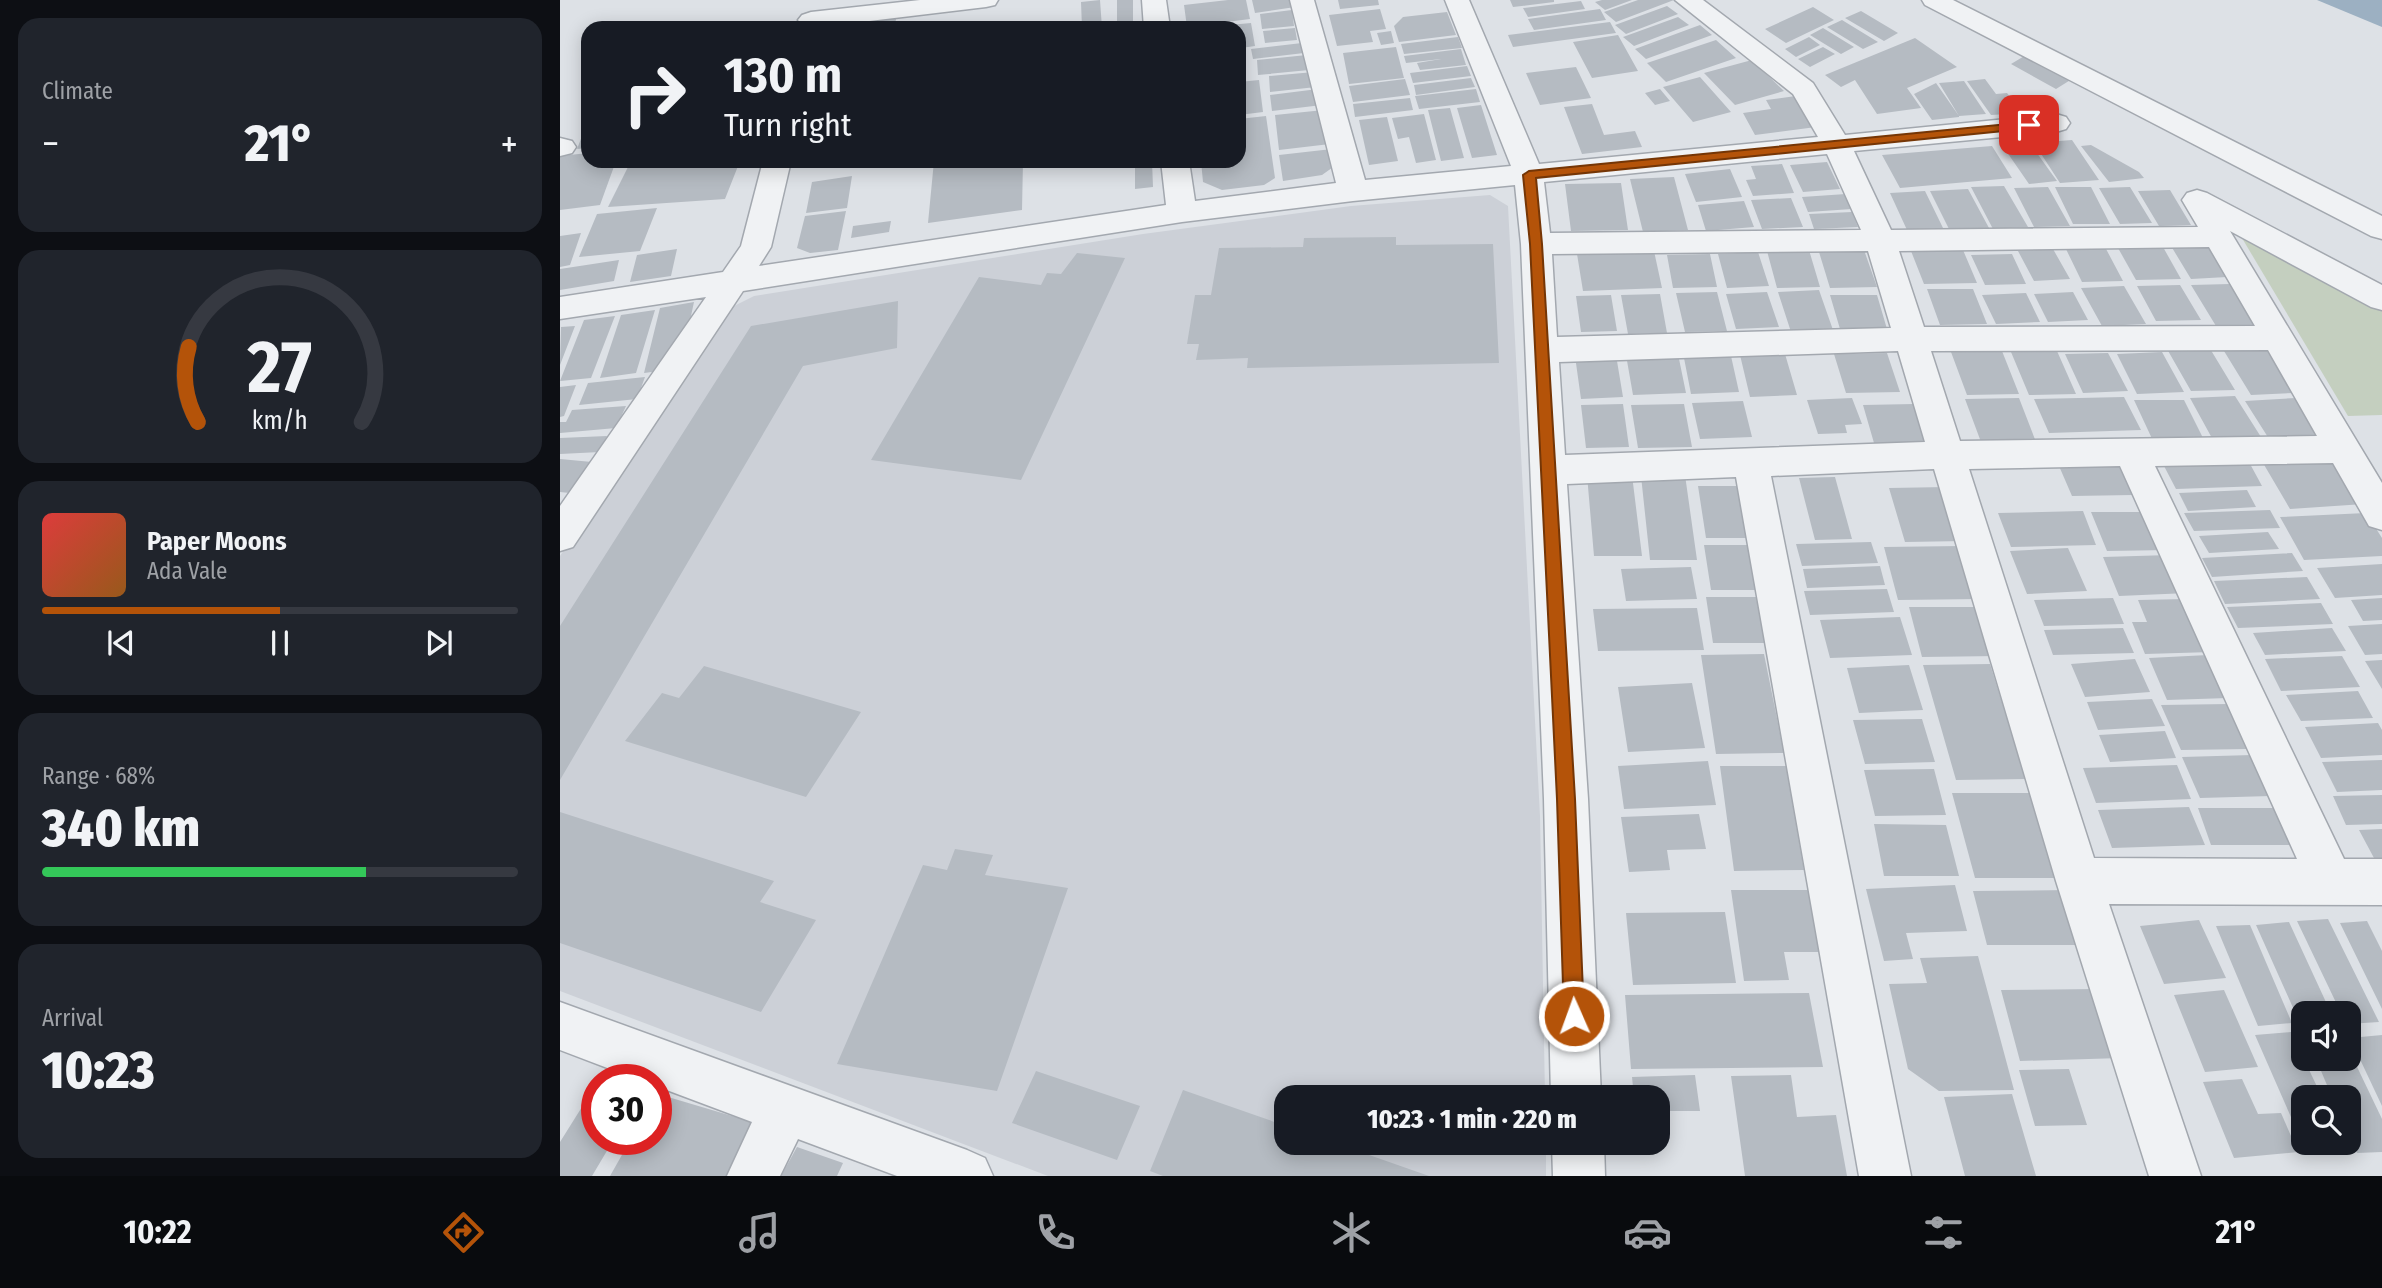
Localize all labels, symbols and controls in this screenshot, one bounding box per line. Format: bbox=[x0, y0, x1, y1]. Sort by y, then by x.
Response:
text: 130 m bbox=[724, 46, 842, 105]
icon: right bbox=[609, 49, 700, 140]
text: Climate bbox=[42, 77, 113, 105]
pin bbox=[1999, 95, 2059, 155]
text: Turn right bbox=[724, 106, 851, 144]
icon: arrive bbox=[2010, 106, 2048, 144]
text: 21° bbox=[245, 112, 315, 175]
text: − bbox=[42, 121, 59, 167]
text: + bbox=[501, 121, 518, 167]
text: 27 bbox=[247, 325, 312, 412]
text: km/h bbox=[252, 406, 308, 436]
text: Paper Moons bbox=[147, 526, 287, 557]
text: Ada Vale bbox=[147, 557, 227, 585]
icon: previous bbox=[102, 624, 140, 662]
icon: pause bbox=[261, 624, 299, 662]
icon: next bbox=[420, 624, 458, 662]
text: Range · 68% bbox=[42, 762, 155, 790]
text: 340 km bbox=[42, 797, 200, 860]
position arrow bbox=[1537, 979, 1611, 1053]
map controls bbox=[2291, 1001, 2361, 1155]
button: sound bbox=[2291, 1001, 2361, 1071]
text: Arrival bbox=[42, 1004, 103, 1032]
text: 10:23 bbox=[42, 1039, 155, 1102]
speed limit sign: 30 bbox=[581, 1064, 672, 1155]
button: search bbox=[2291, 1085, 2361, 1155]
text: 10:23 · 1 min · 220 m bbox=[1367, 1104, 1577, 1135]
icon: directions bbox=[439, 1208, 488, 1257]
icon: music bbox=[735, 1208, 784, 1257]
icon: phone bbox=[1031, 1208, 1080, 1257]
icon: climate bbox=[1327, 1208, 1376, 1257]
icon: car bbox=[1623, 1208, 1672, 1257]
icon: filters bbox=[1919, 1208, 1968, 1257]
text: 10:22 bbox=[124, 1213, 192, 1251]
text: 21° bbox=[2216, 1213, 2258, 1251]

